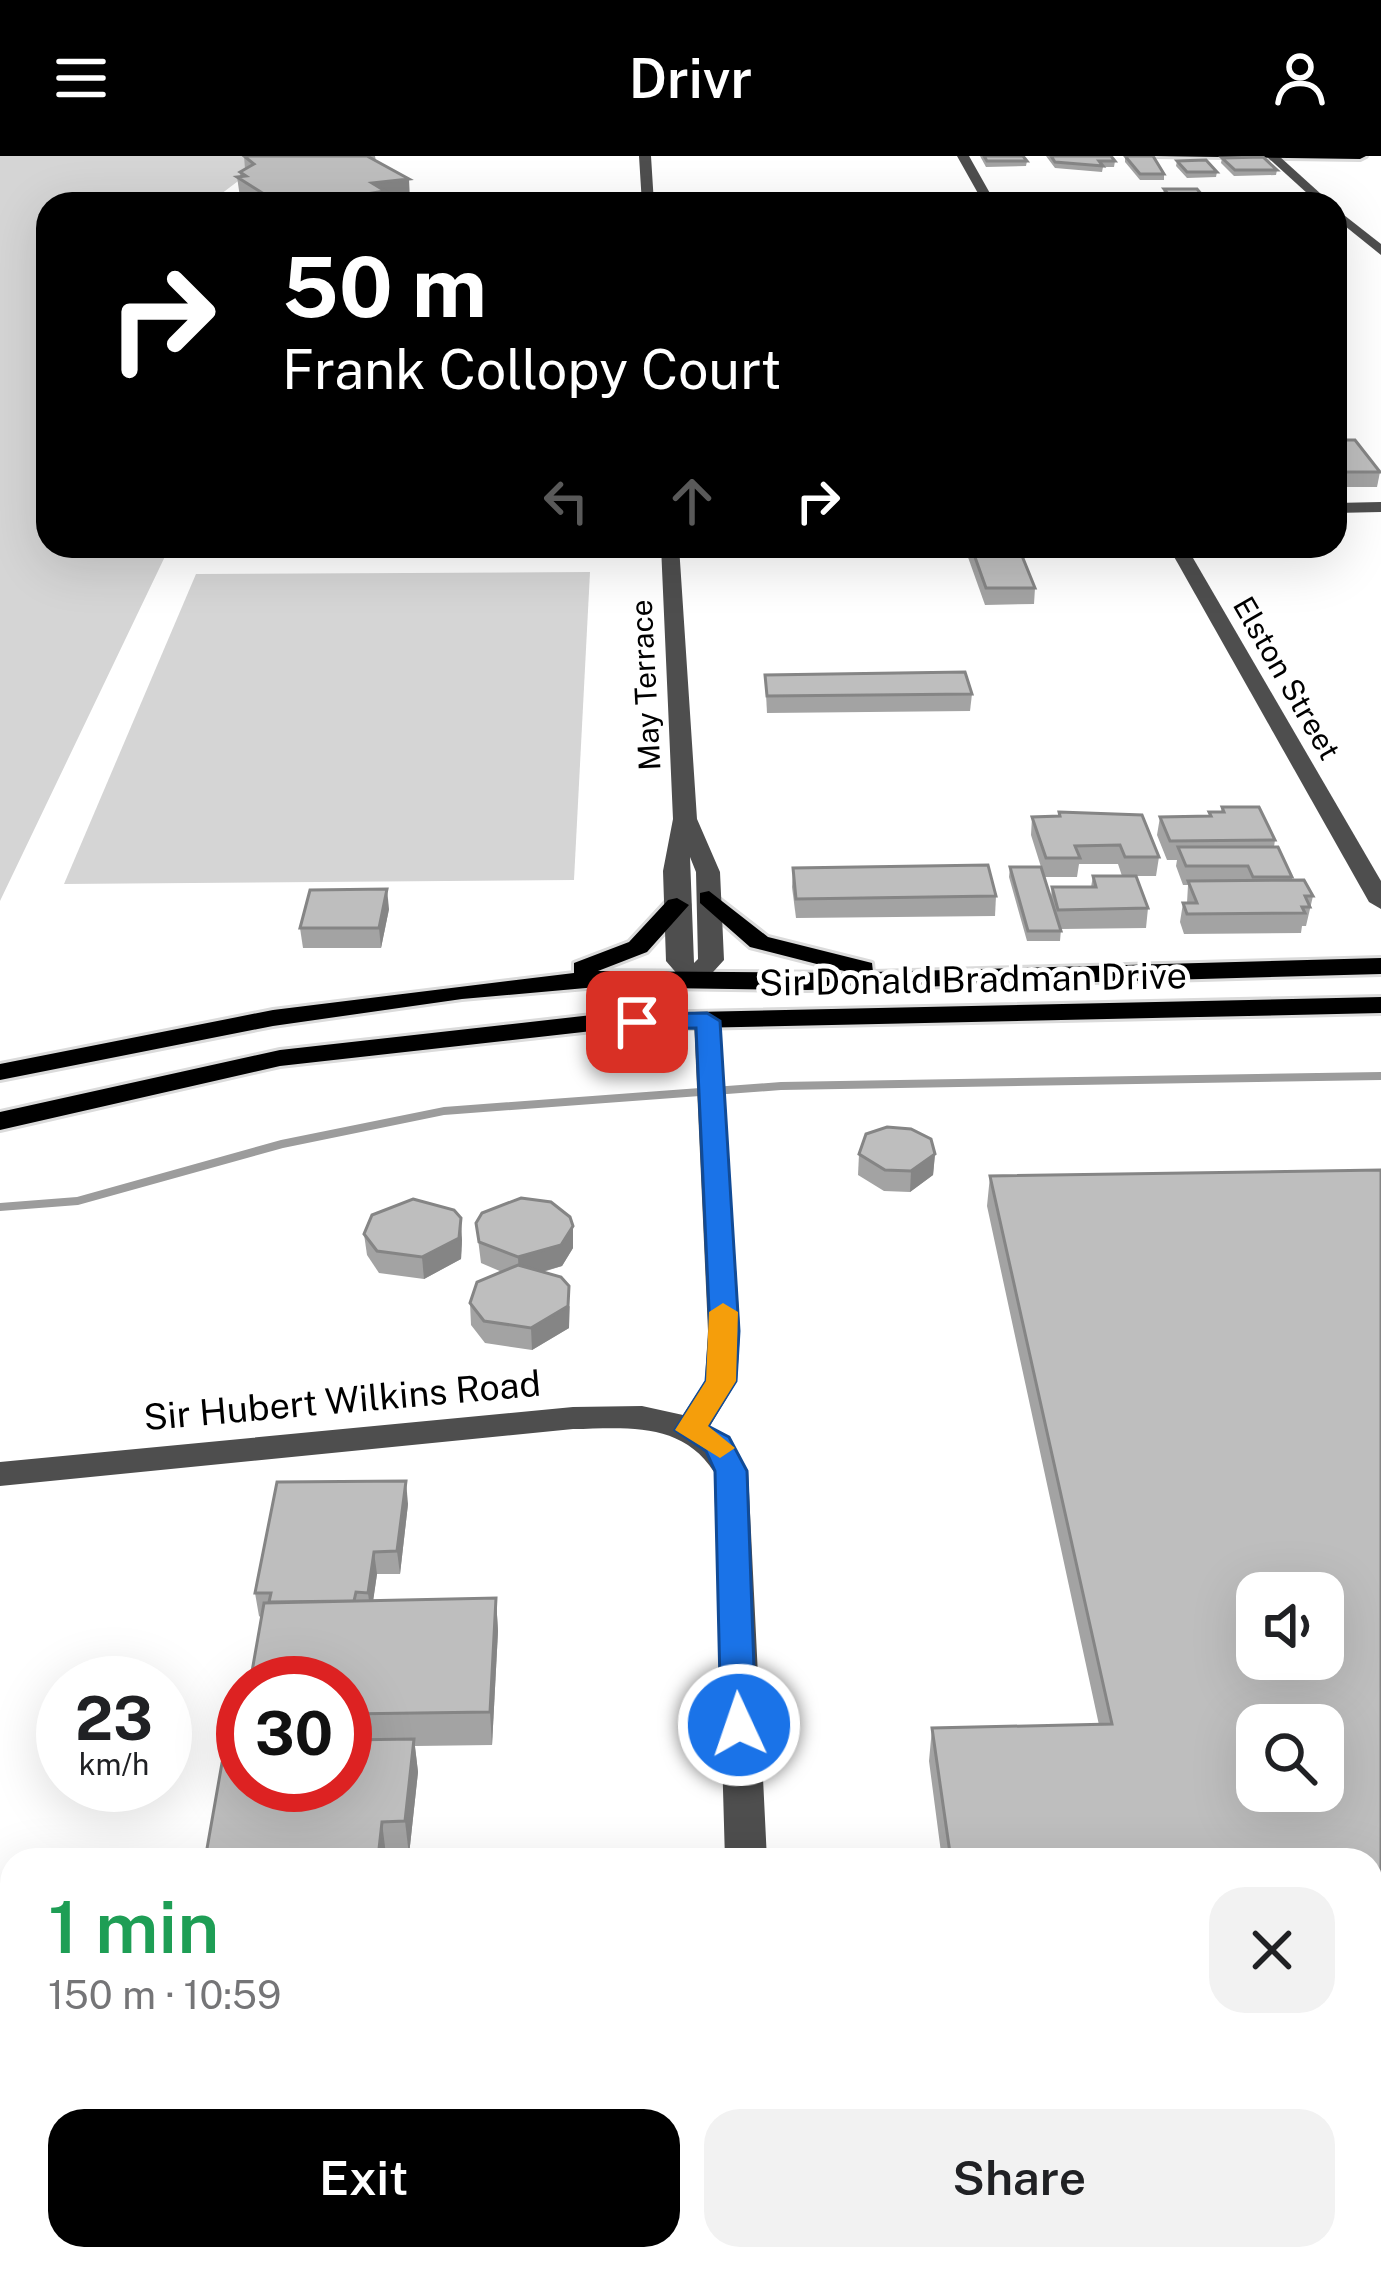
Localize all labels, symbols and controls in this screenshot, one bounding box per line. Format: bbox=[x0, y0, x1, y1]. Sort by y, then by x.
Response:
icon: menu bbox=[48, 45, 114, 111]
icon: person bbox=[1267, 45, 1333, 111]
text: Drivr bbox=[629, 47, 752, 110]
text: 50 m bbox=[282, 237, 487, 336]
icon: right bbox=[84, 240, 240, 396]
text: Frank Collopy Court bbox=[282, 338, 782, 401]
icon: left bbox=[533, 468, 599, 534]
icon: ahead bbox=[659, 468, 725, 534]
icon: right bbox=[785, 468, 851, 534]
street label: Elston Street bbox=[1226, 590, 1348, 766]
street label: May Terrace bbox=[623, 599, 667, 771]
street label: Sir Donald Bradman Drive bbox=[759, 954, 1187, 1004]
pin bbox=[586, 971, 688, 1073]
icon: arrive bbox=[604, 989, 670, 1055]
street label: Sir Hubert Wilkins Road bbox=[142, 1362, 542, 1438]
map controls bbox=[1236, 1572, 1344, 1812]
button: sound bbox=[1236, 1572, 1344, 1680]
speed limit sign: 30 bbox=[216, 1656, 372, 1812]
position arrow bbox=[676, 1662, 802, 1788]
text: 23 bbox=[75, 1683, 153, 1754]
button: search bbox=[1236, 1704, 1344, 1812]
text: km/h bbox=[79, 1746, 149, 1782]
text: 1 min bbox=[48, 1885, 219, 1969]
button: close bbox=[1209, 1887, 1335, 2013]
text: 150 m · 10:59 bbox=[48, 1972, 281, 2018]
button: Exit bbox=[48, 2109, 680, 2247]
button: Share bbox=[704, 2109, 1335, 2247]

